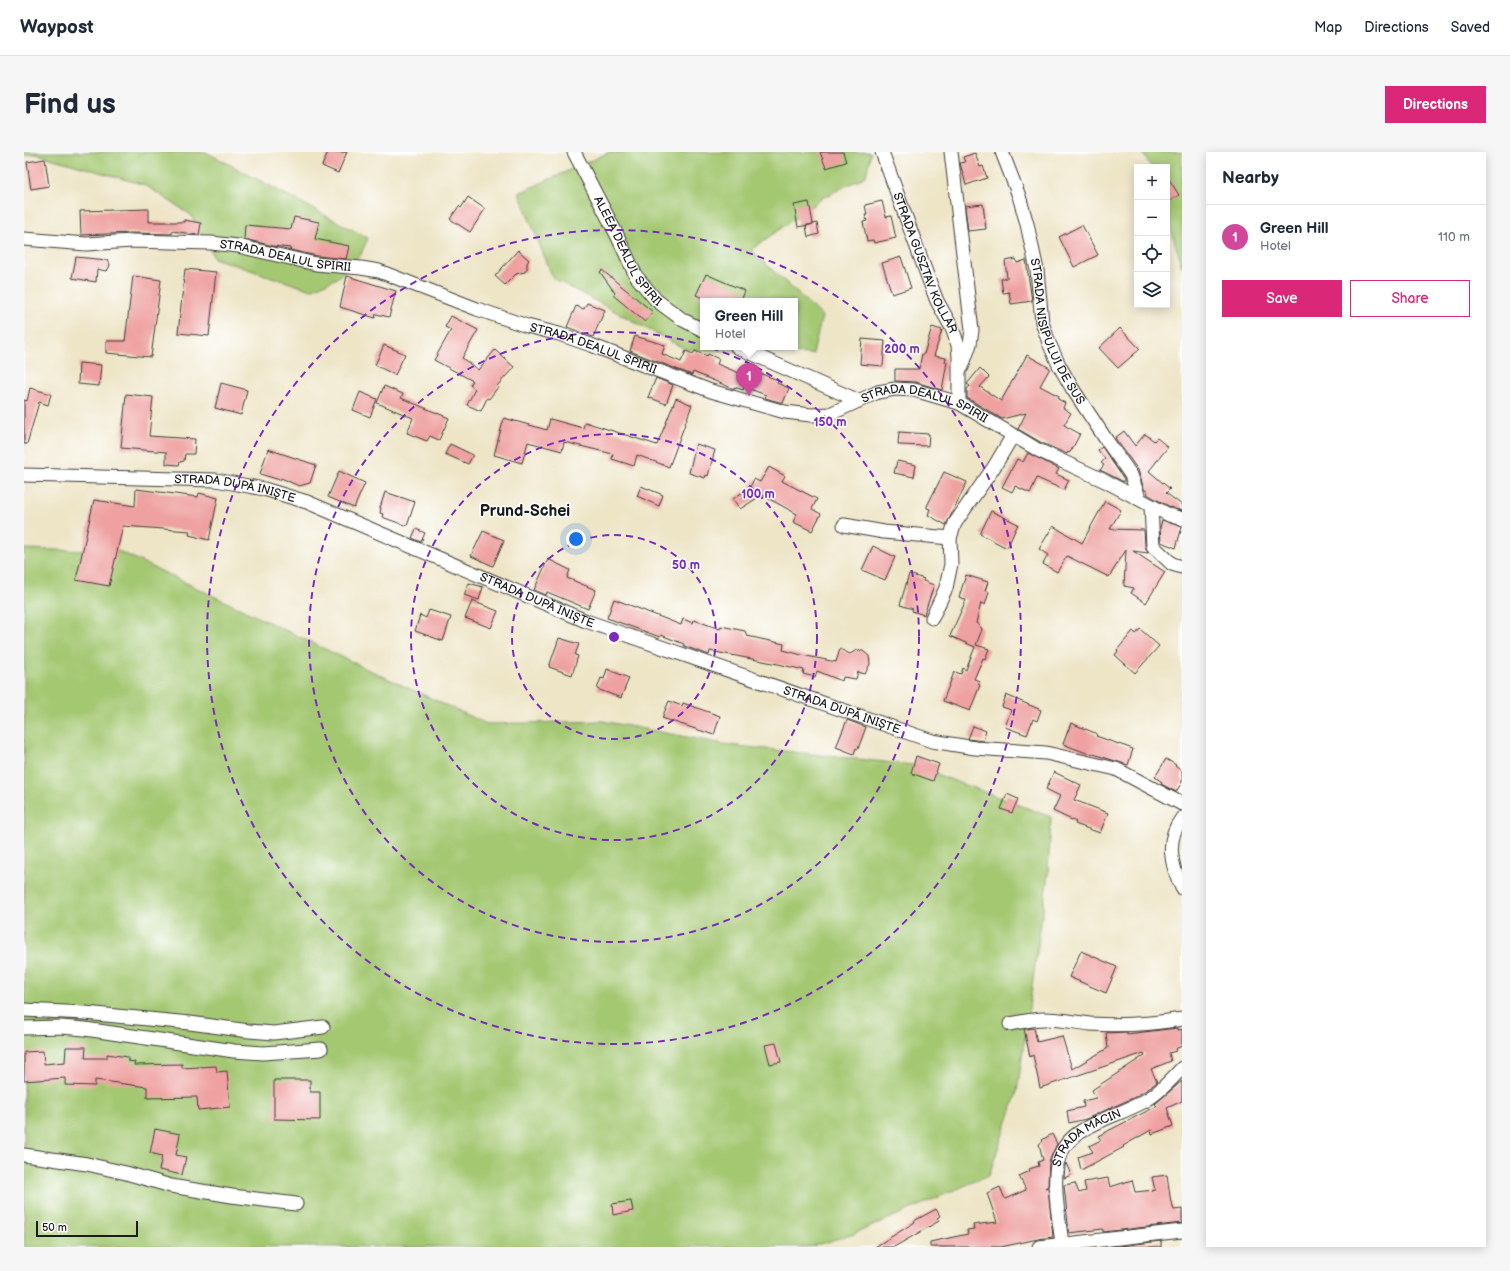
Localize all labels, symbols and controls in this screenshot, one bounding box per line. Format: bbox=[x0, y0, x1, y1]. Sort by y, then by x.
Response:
text: Waypost bbox=[20, 16, 94, 39]
text: Map bbox=[1314, 19, 1342, 36]
text: Directions bbox=[1364, 19, 1429, 36]
text: Saved bbox=[1451, 19, 1490, 36]
button: Directions bbox=[1385, 86, 1486, 123]
text: Find us bbox=[24, 88, 116, 121]
map controls bbox=[1134, 164, 1170, 308]
button: + bbox=[1134, 164, 1170, 200]
text: Nearby bbox=[1222, 168, 1279, 188]
street label: STRADA GUSZTAV KOLLAR bbox=[890, 190, 961, 335]
street label: ALEEA DEALUL SPIRII bbox=[591, 193, 665, 309]
button: − bbox=[1134, 200, 1170, 236]
text: Green Hill bbox=[1260, 219, 1329, 238]
text: 1 bbox=[1232, 229, 1238, 245]
text: 110 m bbox=[1438, 229, 1470, 245]
button: locate bbox=[1134, 236, 1170, 272]
street label: STRADA DEALUL SPIRII bbox=[219, 237, 352, 275]
text: Hotel bbox=[1260, 238, 1291, 254]
street label: STRADA NISIPULUI DE SUS bbox=[1027, 257, 1088, 407]
button: layers bbox=[1134, 272, 1170, 308]
button: Save bbox=[1222, 280, 1342, 317]
button: Share bbox=[1350, 280, 1470, 317]
popup bbox=[700, 298, 798, 350]
text: Green Hill bbox=[715, 307, 783, 326]
street label: STRADA DEALUL SPIRII bbox=[529, 320, 659, 377]
text: Hotel bbox=[715, 326, 746, 342]
text: 200 m bbox=[884, 342, 920, 357]
pin: 1 bbox=[736, 363, 762, 396]
street label: STRADA DEALUL SPIRII bbox=[859, 381, 991, 426]
text: 150 m bbox=[814, 415, 846, 430]
street label: STRADA DUPĂ INIȘTE bbox=[174, 471, 297, 506]
text: 100 m bbox=[741, 487, 775, 502]
district label: Prund-Schei bbox=[480, 502, 570, 521]
your location bbox=[566, 529, 586, 549]
text: 50 m bbox=[672, 558, 700, 573]
street label: STRADA DUPĂ INIȘTE bbox=[478, 569, 596, 631]
centre of rings bbox=[607, 630, 621, 644]
street label: STRADA DUPĂ INIȘTE bbox=[781, 683, 903, 737]
street label: STRADA MĂCIN bbox=[1049, 1105, 1123, 1168]
scale bar bbox=[36, 1219, 138, 1238]
text: 50 m bbox=[42, 1221, 67, 1234]

